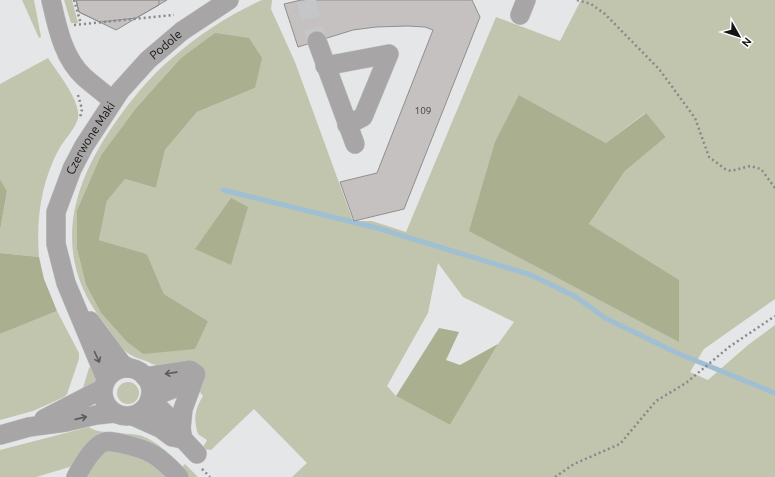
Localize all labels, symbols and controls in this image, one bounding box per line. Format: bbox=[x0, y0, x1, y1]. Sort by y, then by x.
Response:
north arrow bbox=[719, 16, 759, 56]
street label: Podole bbox=[147, 27, 184, 62]
text: N bbox=[740, 35, 754, 49]
street label: Czerwone Maki bbox=[64, 99, 117, 176]
house number: 109 bbox=[415, 105, 431, 116]
one-way arrow bbox=[94, 351, 101, 363]
one-way arrow bbox=[165, 369, 178, 377]
one-way arrow bbox=[74, 414, 87, 422]

